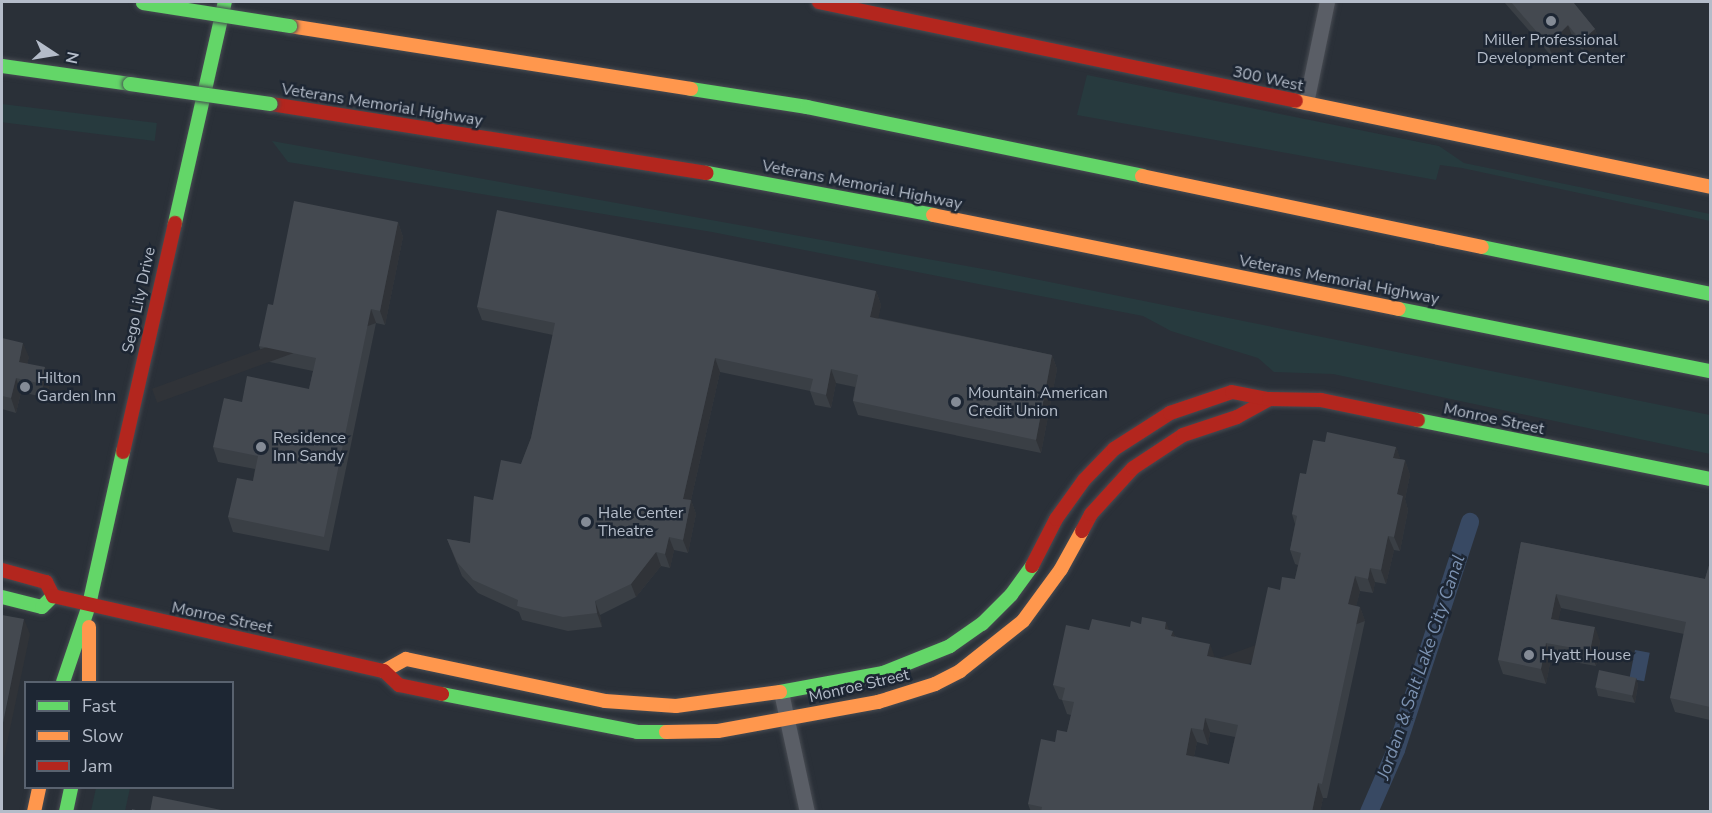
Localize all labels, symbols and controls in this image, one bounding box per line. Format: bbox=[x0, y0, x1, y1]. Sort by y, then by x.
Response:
marker: Miller Professional Development Center bbox=[1544, 14, 1558, 28]
north arrow bbox=[24, 24, 84, 84]
place label: Miller Professional Development Center bbox=[1477, 30, 1625, 68]
text: N bbox=[60, 50, 84, 66]
street label: 300 West bbox=[1231, 62, 1305, 96]
street label: Veterans Memorial Highway bbox=[280, 80, 484, 130]
street label: Veterans Memorial Highway bbox=[760, 156, 964, 214]
street label: Sego Lily Drive bbox=[118, 245, 160, 355]
street label: Veterans Memorial Highway bbox=[1237, 251, 1441, 309]
place label: Hilton Garden Inn bbox=[37, 368, 116, 406]
marker: Hilton Garden Inn bbox=[18, 380, 32, 394]
place label: Mountain American Credit Union bbox=[968, 383, 1108, 421]
marker: Mountain American Credit Union bbox=[949, 395, 963, 409]
street label: Monroe Street bbox=[1442, 399, 1546, 439]
place label: Residence Inn Sandy bbox=[273, 428, 346, 466]
marker: Residence Inn Sandy bbox=[254, 440, 268, 454]
place label: Hale Center Theatre bbox=[598, 503, 684, 541]
marker: Hale Center Theatre bbox=[579, 515, 593, 529]
water label: Jordan & Salt Lake City Canal bbox=[1372, 552, 1470, 782]
street label: Monroe Street bbox=[170, 598, 274, 638]
place label: Hyatt House bbox=[1541, 645, 1631, 665]
marker: Hyatt House bbox=[1522, 648, 1536, 662]
street label: Monroe Street bbox=[807, 665, 911, 707]
legend bbox=[24, 681, 234, 789]
text: Fast bbox=[82, 694, 116, 718]
text: Slow bbox=[82, 724, 123, 748]
text: Jam bbox=[82, 754, 113, 778]

